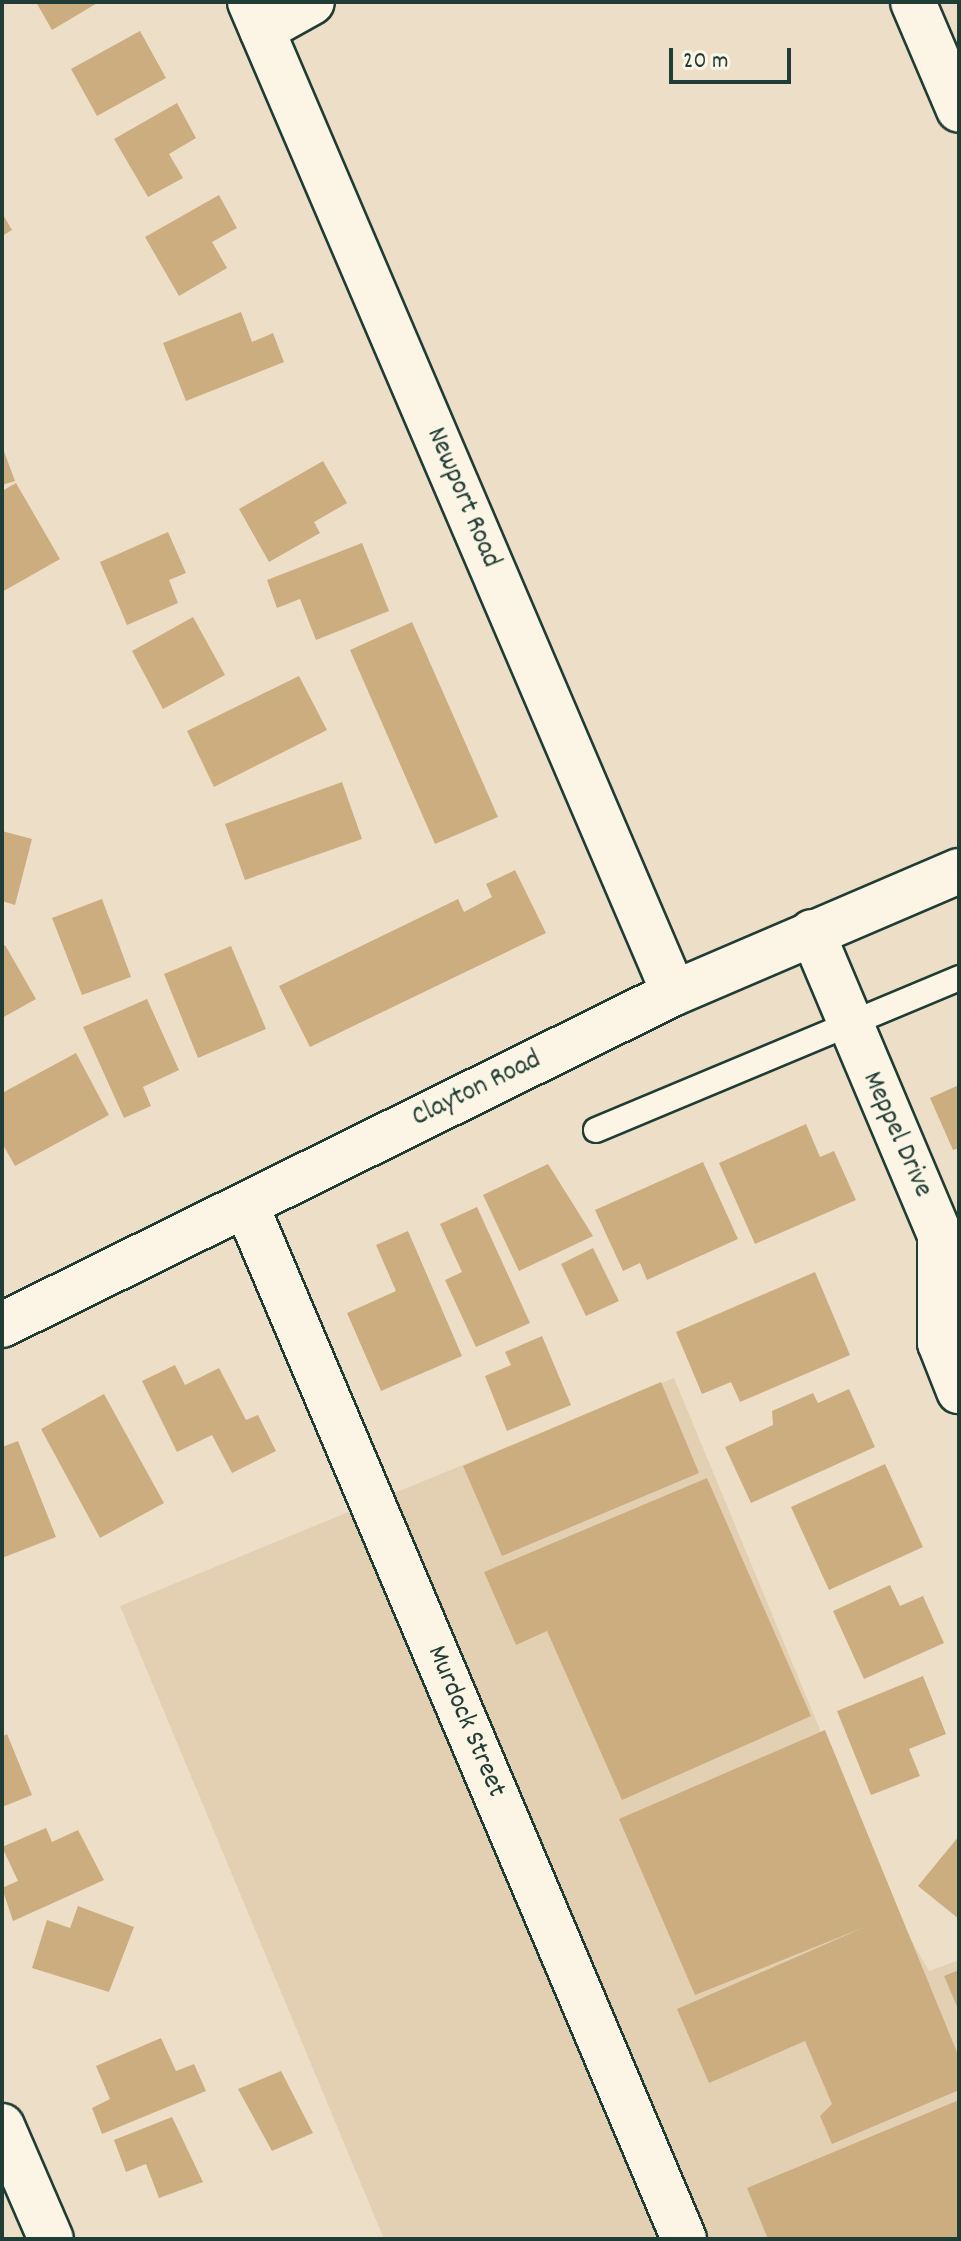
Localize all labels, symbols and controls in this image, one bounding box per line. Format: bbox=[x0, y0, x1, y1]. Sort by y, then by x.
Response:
scale bar bbox=[673, 32, 795, 82]
text: 20 m bbox=[683, 45, 729, 79]
street label: Newport Road bbox=[417, 423, 507, 573]
street label: Clayton Road bbox=[407, 1044, 547, 1136]
street label: Meppel Drive bbox=[853, 1067, 939, 1203]
street label: Murdock Street bbox=[418, 1641, 512, 1803]

